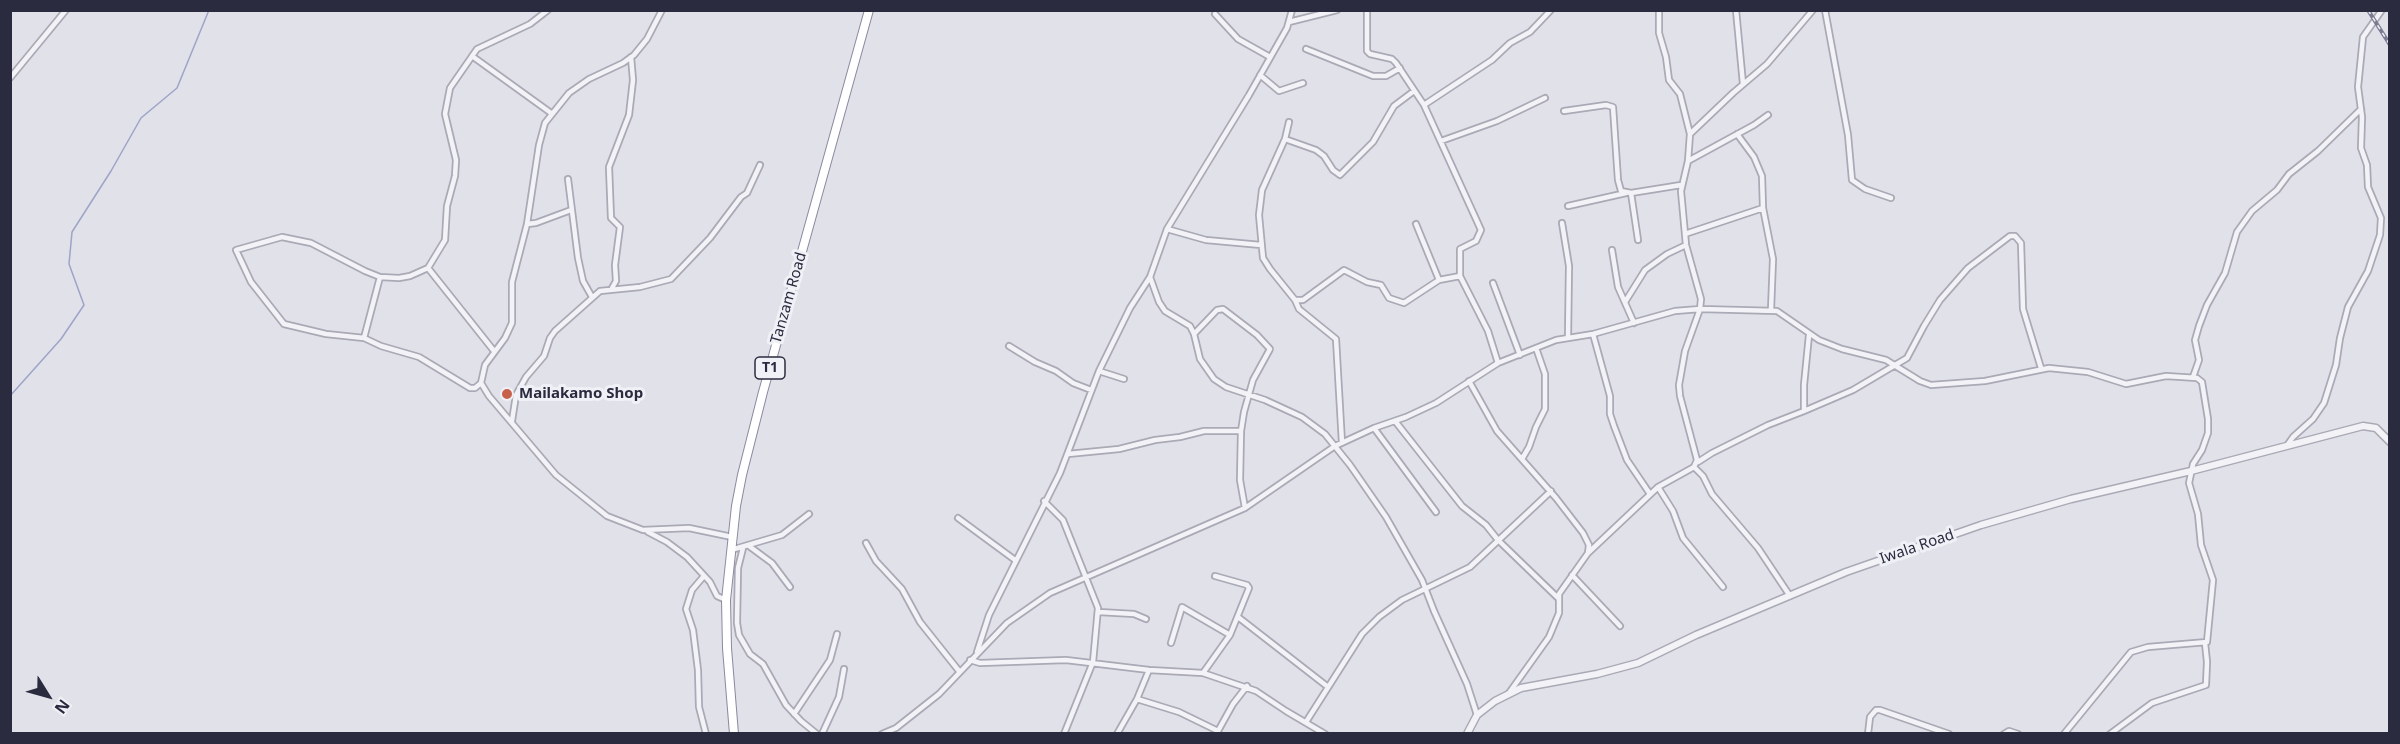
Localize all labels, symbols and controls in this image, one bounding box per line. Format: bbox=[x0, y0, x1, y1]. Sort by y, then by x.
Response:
street label: Tanzam Road bbox=[767, 250, 811, 346]
road number: T1 bbox=[755, 357, 785, 379]
place label: Mailakamo Shop bbox=[519, 385, 643, 403]
marker: Mailakamo Shop bbox=[500, 387, 514, 401]
street label: Iwala Road bbox=[1877, 526, 1957, 568]
north arrow bbox=[18, 666, 78, 726]
text: N bbox=[50, 695, 75, 719]

